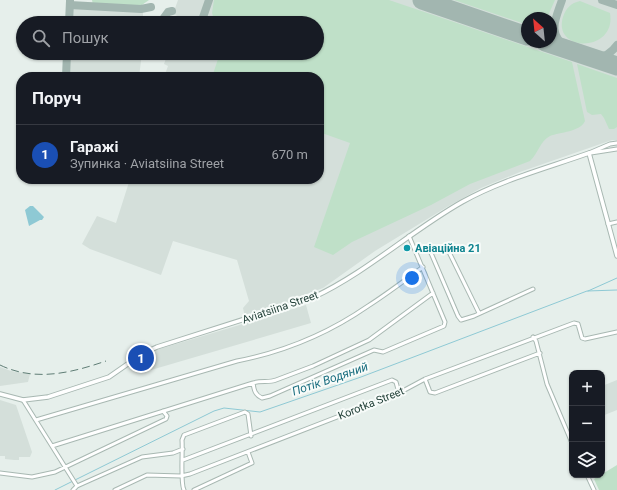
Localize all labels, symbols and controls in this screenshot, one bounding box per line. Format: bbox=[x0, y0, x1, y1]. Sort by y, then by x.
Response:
north arrow bbox=[521, 12, 557, 48]
search box bbox=[16, 16, 324, 60]
icon: search bbox=[30, 27, 52, 49]
text: Пошук bbox=[62, 29, 109, 47]
text: Поруч bbox=[32, 88, 81, 108]
text: Гаражі bbox=[70, 138, 118, 156]
text: 1 bbox=[41, 147, 49, 162]
text: 670 m bbox=[271, 147, 308, 162]
text: Зупинка · Aviatsiina Street bbox=[70, 156, 224, 171]
place label: Авіаційна 21 bbox=[415, 242, 481, 255]
marker: Авіаційна 21 bbox=[402, 243, 412, 253]
your location bbox=[402, 268, 422, 288]
street label: Aviatsiina Street bbox=[241, 288, 320, 327]
pin: 1 bbox=[128, 343, 154, 373]
water label: Потік Водяний bbox=[290, 359, 370, 399]
map controls bbox=[569, 370, 605, 478]
button: + bbox=[569, 370, 605, 406]
street label: Korotka Street bbox=[336, 384, 406, 423]
button: − bbox=[569, 406, 605, 442]
button: layers bbox=[569, 442, 605, 478]

